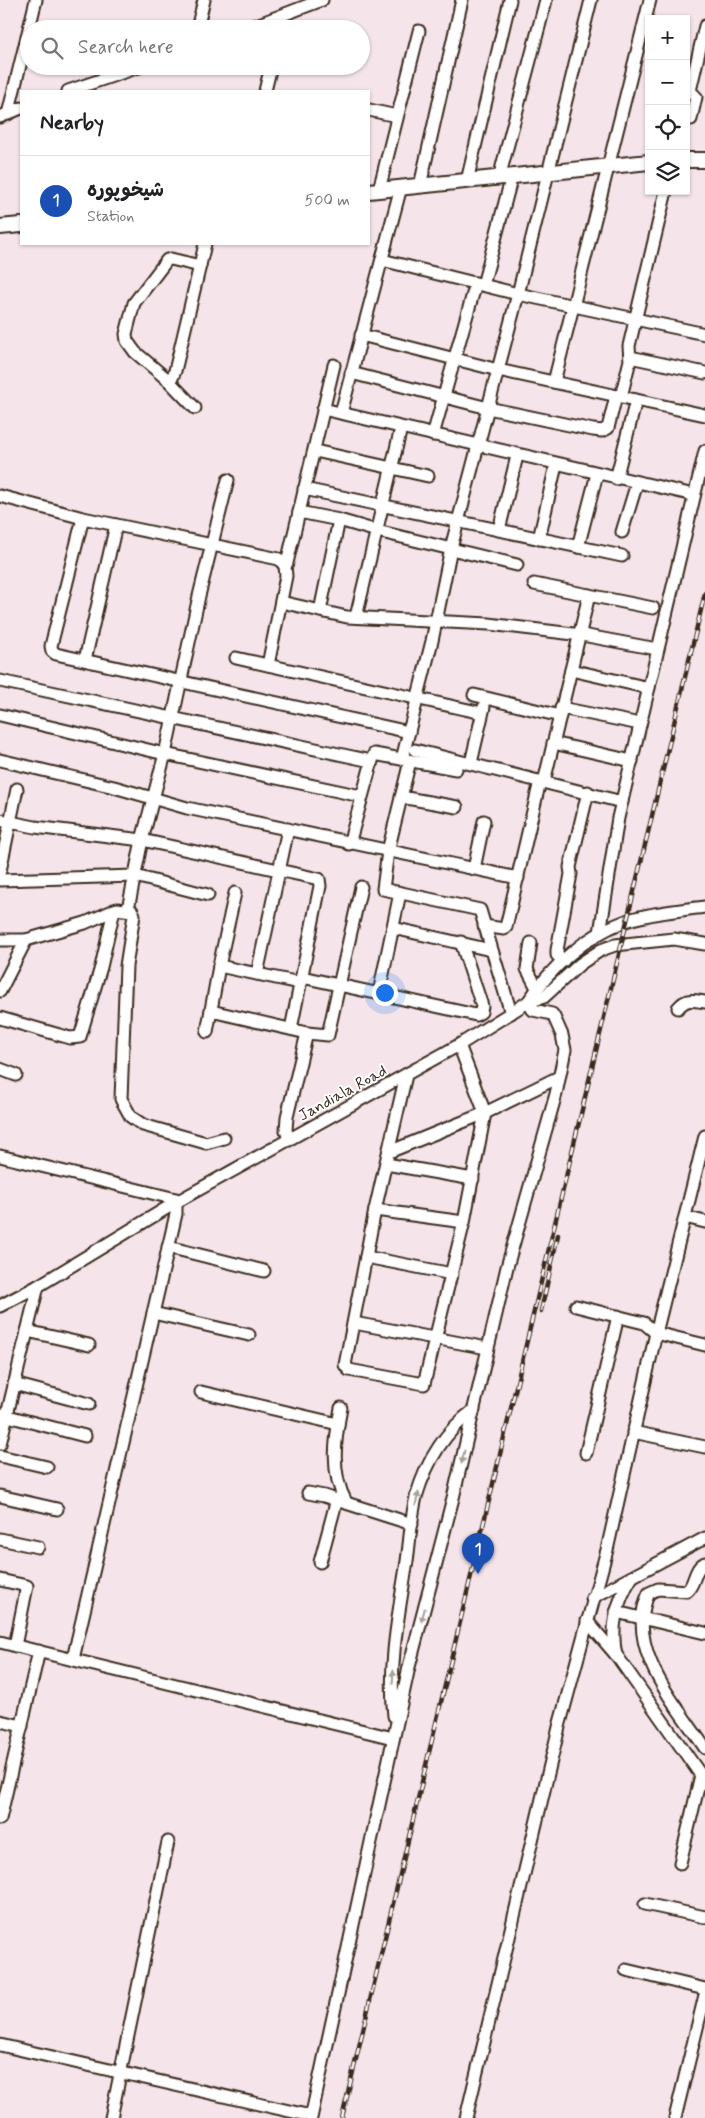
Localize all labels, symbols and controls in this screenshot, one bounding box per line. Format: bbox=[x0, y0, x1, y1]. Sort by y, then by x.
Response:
map controls bbox=[645, 15, 690, 195]
button: + bbox=[645, 15, 690, 60]
search box bbox=[20, 20, 370, 75]
icon: search bbox=[38, 34, 66, 62]
text: Search here bbox=[78, 35, 174, 60]
button: − bbox=[645, 60, 690, 105]
button: locate bbox=[645, 105, 690, 150]
text: Nearby bbox=[40, 109, 104, 137]
button: layers bbox=[645, 150, 690, 195]
text: شیخوپورہ bbox=[87, 178, 164, 203]
text: 1 bbox=[52, 190, 60, 211]
text: 500 m bbox=[305, 190, 350, 211]
text: Station bbox=[87, 206, 134, 227]
your location bbox=[372, 980, 398, 1006]
street label: Jandiala Road bbox=[295, 1060, 391, 1126]
one-way arrow bbox=[459, 1450, 467, 1465]
one-way arrow bbox=[413, 1491, 421, 1506]
pin: 1 bbox=[462, 1533, 494, 1574]
one-way arrow bbox=[418, 1607, 426, 1622]
one-way arrow bbox=[389, 1669, 397, 1685]

